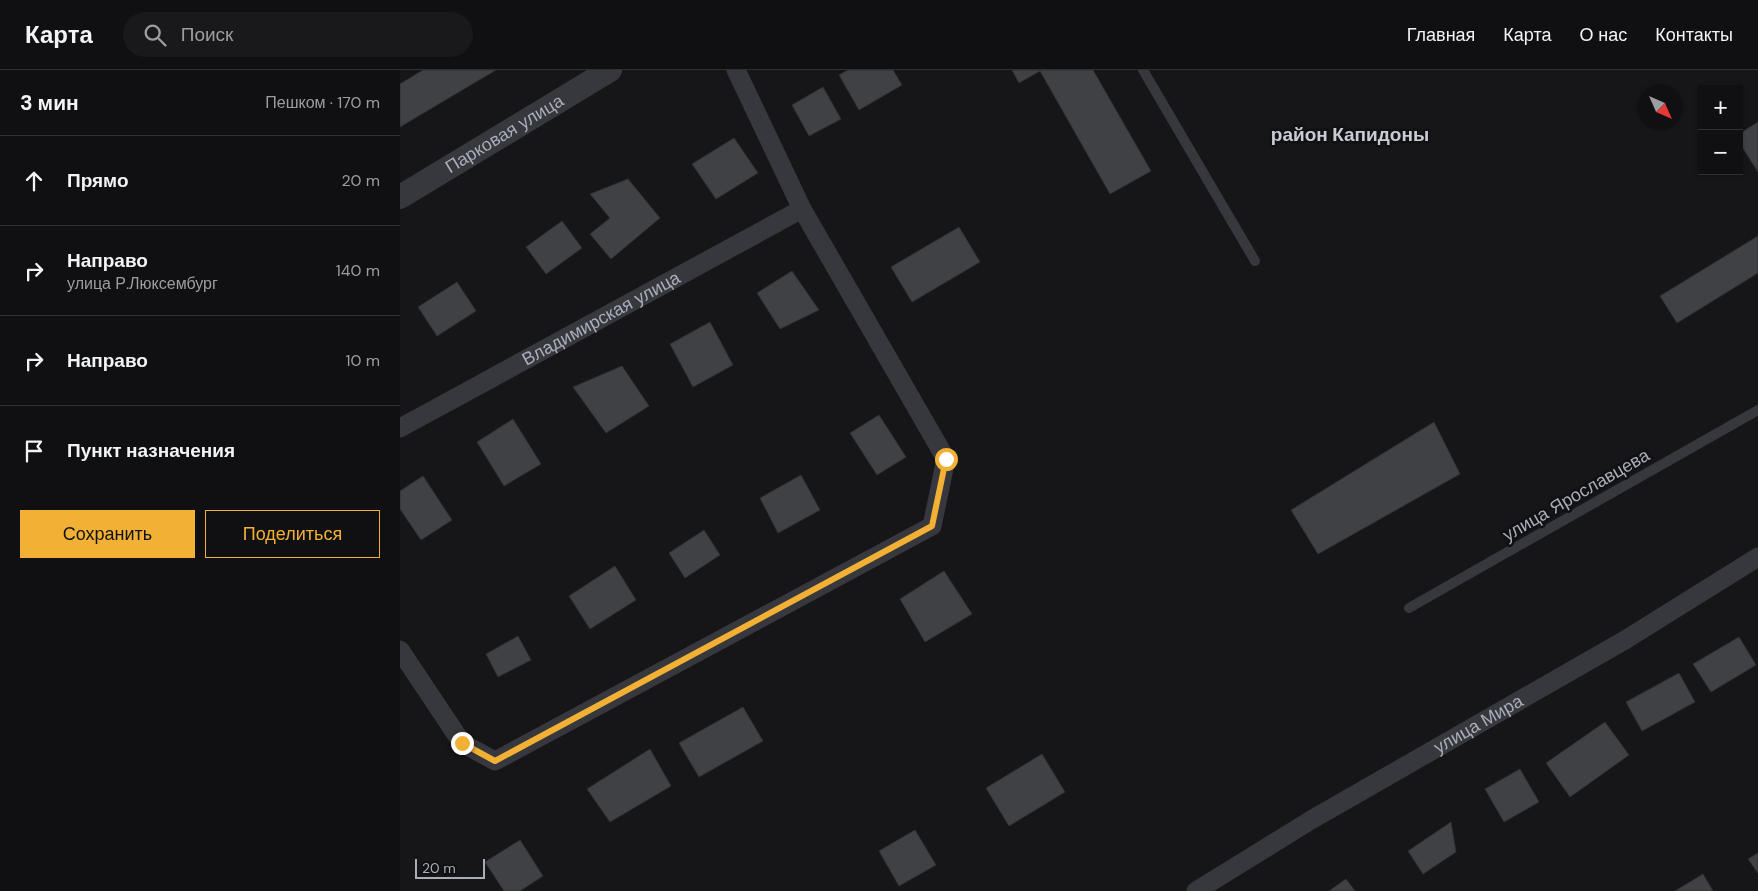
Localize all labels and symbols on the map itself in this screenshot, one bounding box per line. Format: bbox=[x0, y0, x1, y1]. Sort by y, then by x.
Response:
north arrow bbox=[1638, 85, 1683, 130]
street label: Парковая улица bbox=[441, 88, 569, 179]
district label: район Капидоны bbox=[1271, 122, 1429, 147]
street label: Владимирская улица bbox=[518, 265, 685, 371]
street label: улица Ярославцева bbox=[1498, 443, 1655, 547]
route start bbox=[935, 448, 958, 471]
street label: улица Мира bbox=[1429, 688, 1528, 759]
route end bbox=[451, 732, 474, 755]
scale bar bbox=[415, 856, 485, 879]

